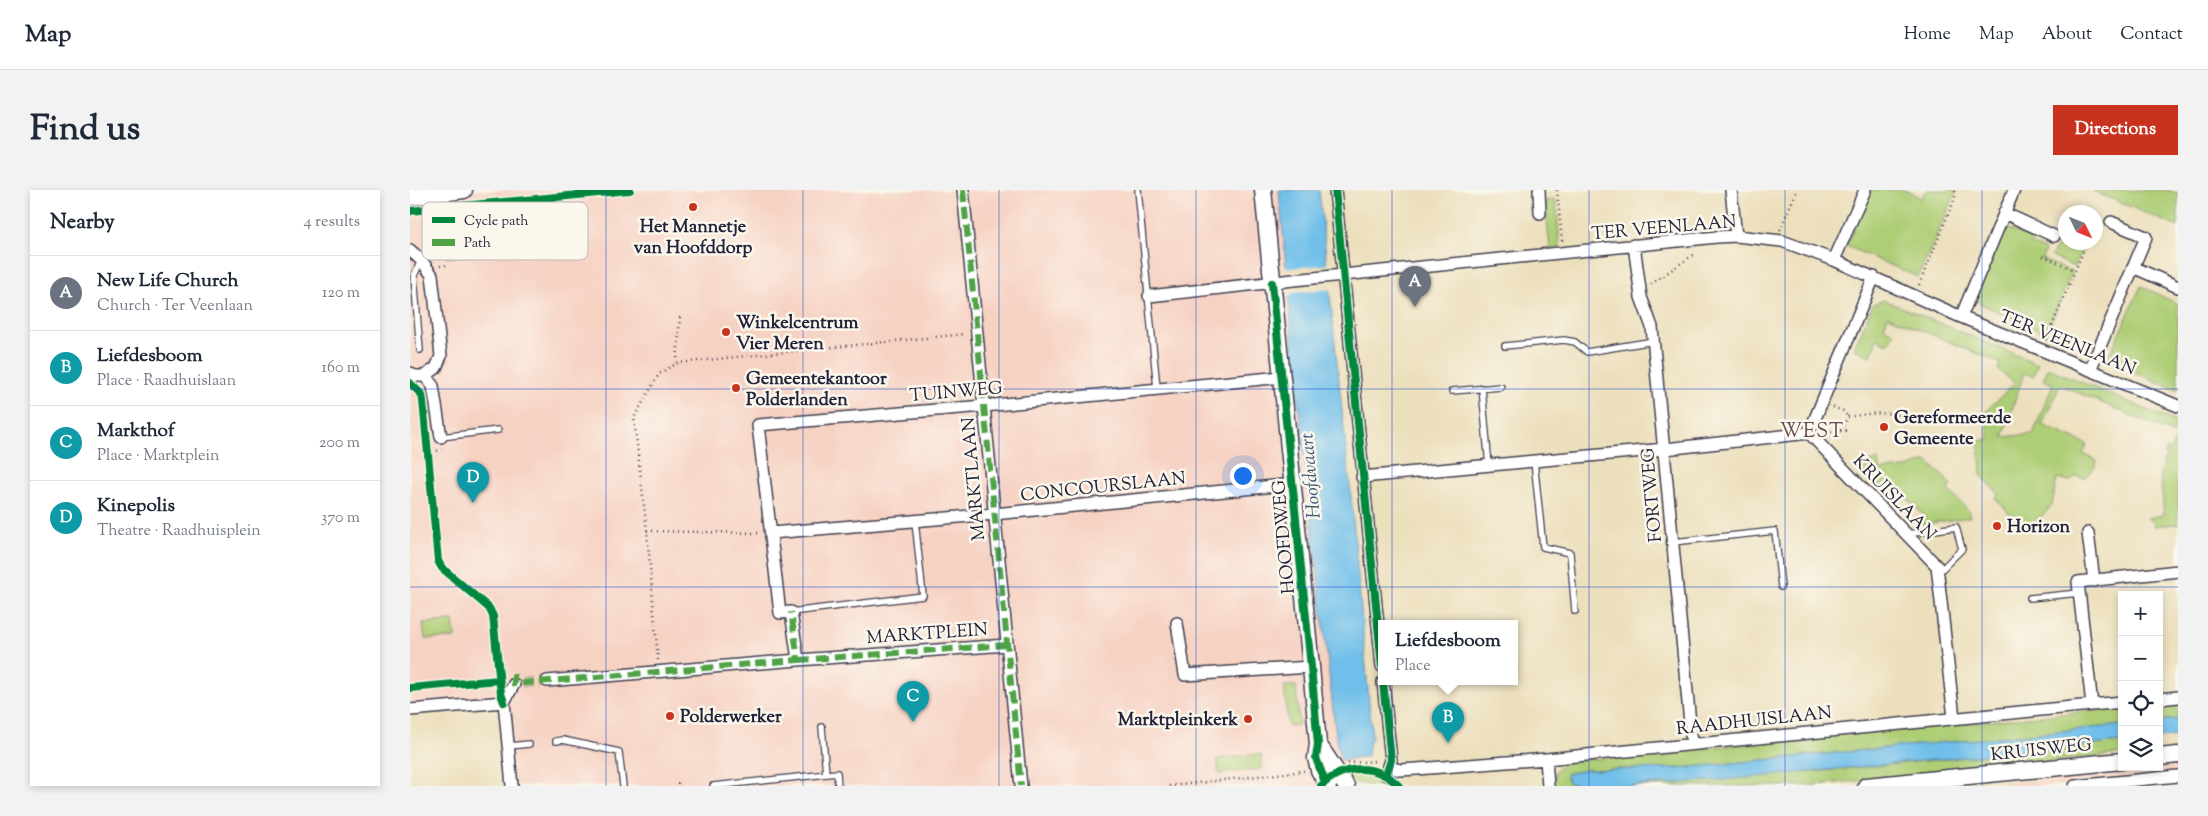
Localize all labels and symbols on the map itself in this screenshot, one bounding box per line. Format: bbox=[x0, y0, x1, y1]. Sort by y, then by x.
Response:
marker: Het Mannetje van Hoofddorp bbox=[687, 201, 699, 213]
legend bbox=[422, 202, 588, 260]
north arrow bbox=[2058, 205, 2103, 250]
street label: TER VEENLAAN bbox=[1591, 210, 1738, 248]
text: Cycle path bbox=[464, 212, 528, 232]
place label: Het Mannetje van Hoofddorp bbox=[634, 215, 752, 262]
text: Path bbox=[464, 234, 491, 254]
pin: A bbox=[1399, 266, 1431, 307]
street label: TER VEENLAAN bbox=[1995, 305, 2140, 383]
place label: Winkelcentrum Vier Meren bbox=[736, 311, 859, 358]
marker: Winkelcentrum Vier Meren bbox=[720, 326, 732, 338]
place label: Gemeentekantoor Polderlanden bbox=[746, 367, 887, 414]
street label: TUINWEG bbox=[909, 376, 1004, 410]
marker: Gemeentekantoor Polderlanden bbox=[730, 382, 742, 394]
place label: Gereformeerde Gemeente bbox=[1894, 406, 2012, 453]
street label: MARKTLAAN bbox=[957, 416, 993, 542]
district label: WEST bbox=[1780, 418, 1844, 447]
marker: Gereformeerde Gemeente bbox=[1878, 421, 1890, 433]
water label: Hoofdvaart bbox=[1294, 432, 1329, 520]
street label: FORTWEG bbox=[1636, 446, 1670, 543]
street label: KRUISLAAN bbox=[1846, 450, 1941, 547]
pin: D bbox=[457, 462, 489, 503]
your location bbox=[1230, 463, 1256, 489]
street label: CONCOURSLAAN bbox=[1019, 466, 1187, 510]
street label: HOOFDWEG bbox=[1267, 478, 1303, 595]
place label: Horizon bbox=[2007, 515, 2071, 541]
marker: Horizon bbox=[1991, 520, 2003, 532]
street label: MARKTPLEIN bbox=[866, 618, 989, 652]
pin: C bbox=[897, 681, 929, 722]
street label: RAADHUISLAAN bbox=[1675, 701, 1833, 743]
pin: B bbox=[1432, 702, 1464, 743]
place label: Polderwerker bbox=[680, 705, 782, 731]
place label: Marktpleinkerk bbox=[1118, 708, 1238, 734]
marker: Polderwerker bbox=[664, 710, 676, 722]
marker: Marktpleinkerk bbox=[1242, 713, 1254, 725]
street label: KRUISWEG bbox=[1989, 733, 2093, 769]

